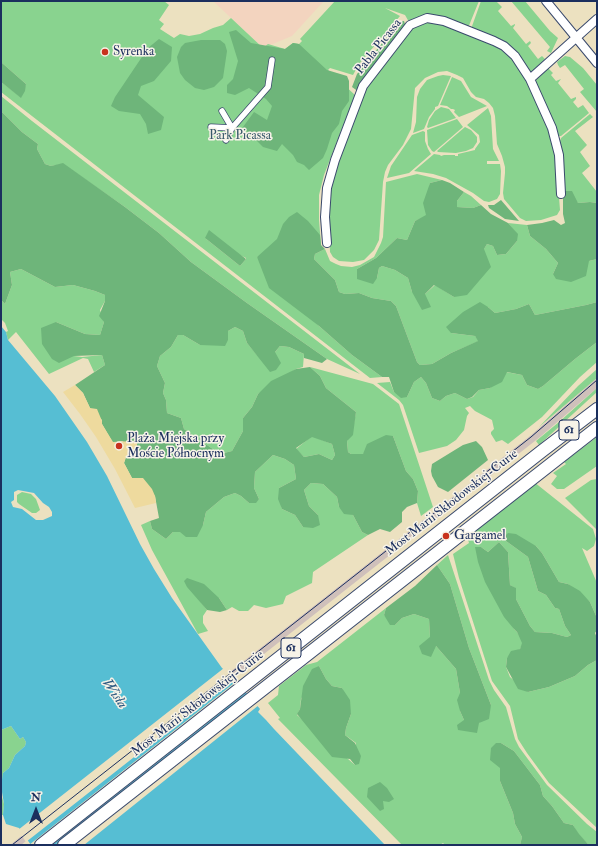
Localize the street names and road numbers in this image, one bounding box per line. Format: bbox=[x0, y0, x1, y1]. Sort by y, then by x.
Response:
street label: Pabla Picassa bbox=[352, 16, 406, 78]
road number: 61 bbox=[559, 420, 579, 440]
street label: Most Marii Skłodowskiej-Curie bbox=[383, 446, 521, 560]
road number: 61 bbox=[281, 638, 301, 658]
street label: Most Marii Skłodowskiej-Curie bbox=[129, 647, 267, 761]

